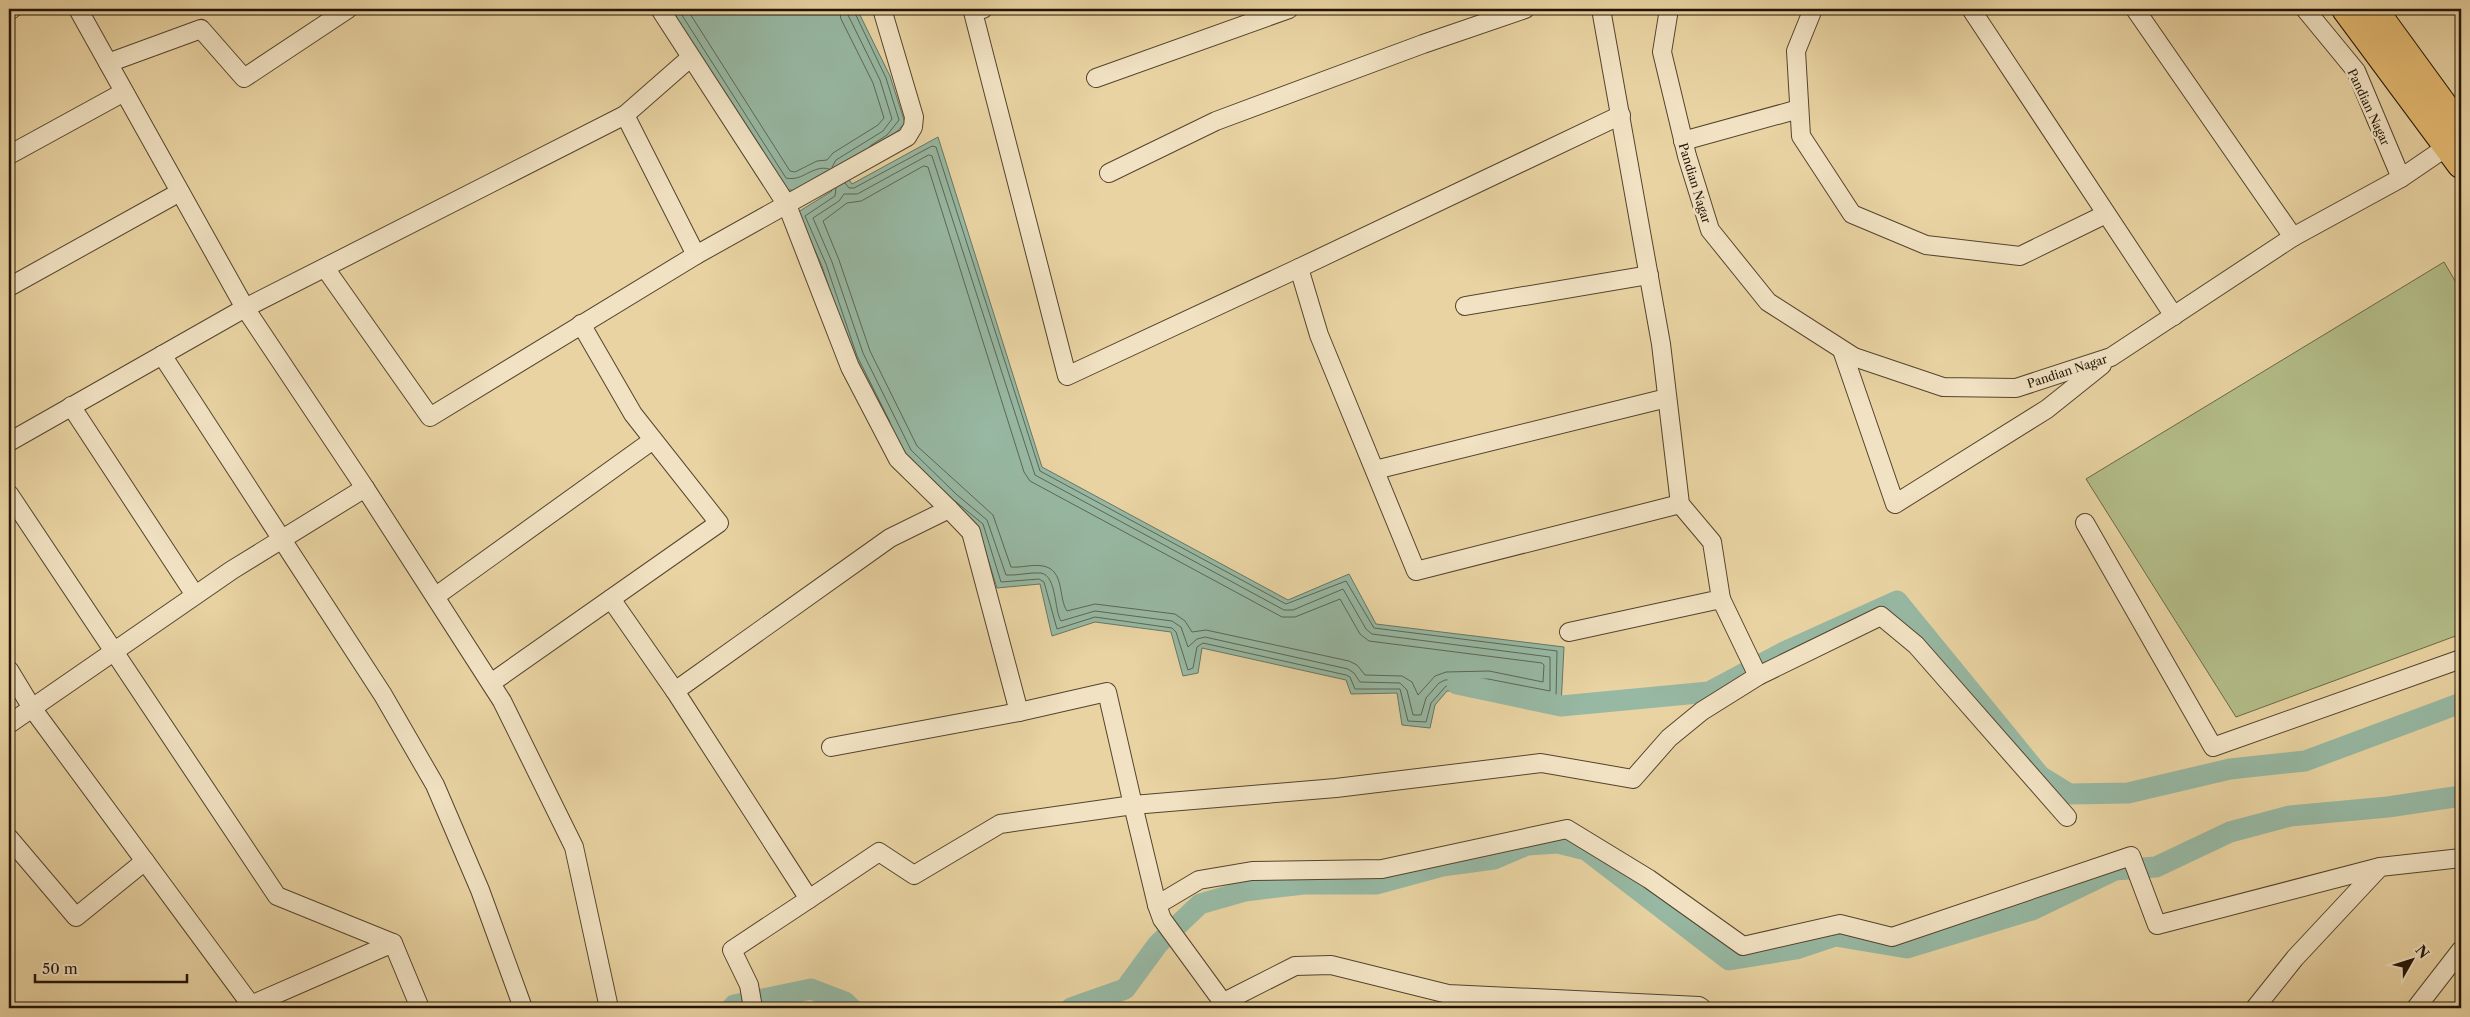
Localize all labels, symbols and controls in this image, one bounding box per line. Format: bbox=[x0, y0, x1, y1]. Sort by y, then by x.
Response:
street label: Pandian Nagar bbox=[2345, 66, 2393, 148]
street label: Pandian Nagar bbox=[1676, 141, 1714, 225]
street label: Pandian Nagar bbox=[2025, 351, 2109, 391]
north arrow bbox=[2388, 934, 2438, 984]
text: N bbox=[2411, 941, 2433, 962]
scale bar bbox=[35, 952, 188, 984]
text: 50 m bbox=[42, 959, 78, 978]

